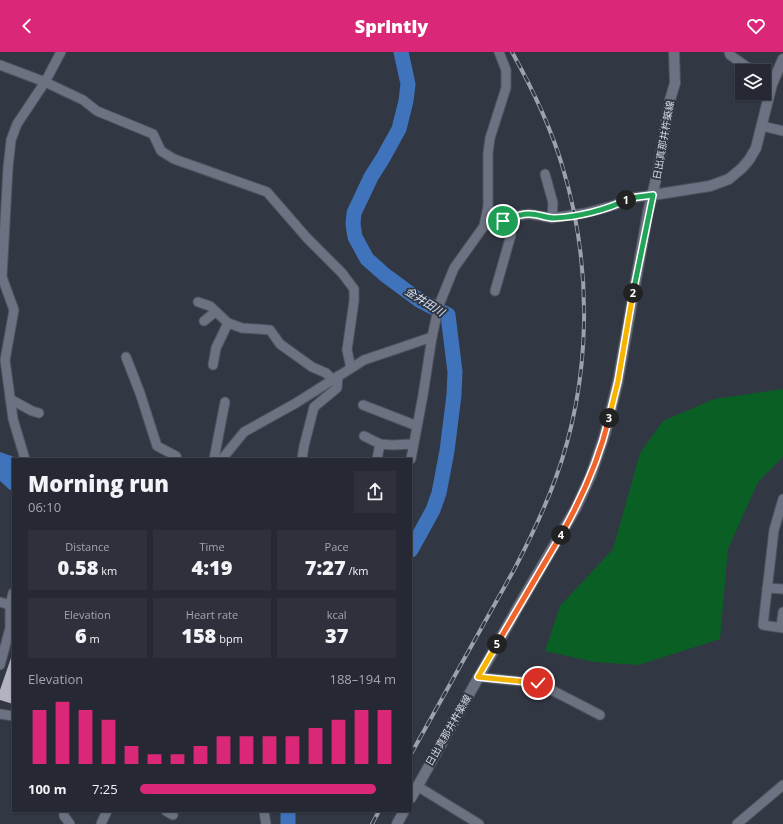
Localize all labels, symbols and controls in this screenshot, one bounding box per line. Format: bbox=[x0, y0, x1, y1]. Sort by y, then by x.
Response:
text: Sprintly bbox=[355, 14, 428, 38]
icon: back bbox=[16, 15, 38, 37]
icon: heart bbox=[745, 15, 767, 37]
map controls bbox=[735, 64, 771, 100]
button: layers bbox=[735, 64, 771, 100]
street label: 日出真那井杵築線 bbox=[649, 99, 677, 181]
pin: 1 bbox=[616, 190, 636, 210]
text: 1 bbox=[623, 192, 629, 207]
pin bbox=[486, 204, 520, 238]
icon: arrive bbox=[492, 210, 514, 232]
water label: 金井田川 bbox=[402, 283, 448, 320]
pin: 2 bbox=[623, 283, 643, 303]
text: 2 bbox=[630, 285, 636, 300]
pin: 3 bbox=[599, 408, 619, 428]
text: 3 bbox=[606, 410, 612, 425]
text: Morning run bbox=[28, 468, 169, 498]
button: share bbox=[354, 471, 396, 513]
text: 06:10 bbox=[28, 498, 61, 516]
pin: 4 bbox=[551, 525, 571, 545]
text: 4 bbox=[558, 527, 564, 542]
text: Distance bbox=[65, 539, 109, 554]
text: Time bbox=[199, 539, 225, 554]
text: Pace bbox=[325, 539, 349, 554]
text: 0.58 bbox=[57, 554, 98, 581]
text: 4:19 bbox=[192, 554, 232, 581]
text: 7:27 bbox=[305, 554, 346, 581]
text: km bbox=[98, 563, 117, 578]
text: /km bbox=[346, 563, 369, 578]
text: Elevation bbox=[64, 607, 111, 622]
text: Heart rate bbox=[186, 607, 238, 622]
text: kcal bbox=[327, 607, 347, 622]
text: 6 bbox=[75, 622, 87, 649]
text: 158 bbox=[181, 622, 216, 649]
text: 37 bbox=[325, 622, 348, 649]
text: m bbox=[87, 631, 100, 646]
text: bpm bbox=[216, 631, 243, 646]
pin: 5 bbox=[487, 634, 507, 654]
text: 5 bbox=[494, 636, 500, 651]
pin bbox=[521, 666, 555, 700]
text: Elevation bbox=[28, 670, 83, 688]
text: 188–194 m bbox=[329, 670, 396, 688]
icon: check bbox=[527, 672, 549, 694]
street label: 日出真那井杵築線 bbox=[422, 692, 474, 768]
text: 100 m bbox=[28, 780, 66, 798]
text: 7:25 bbox=[92, 780, 118, 798]

